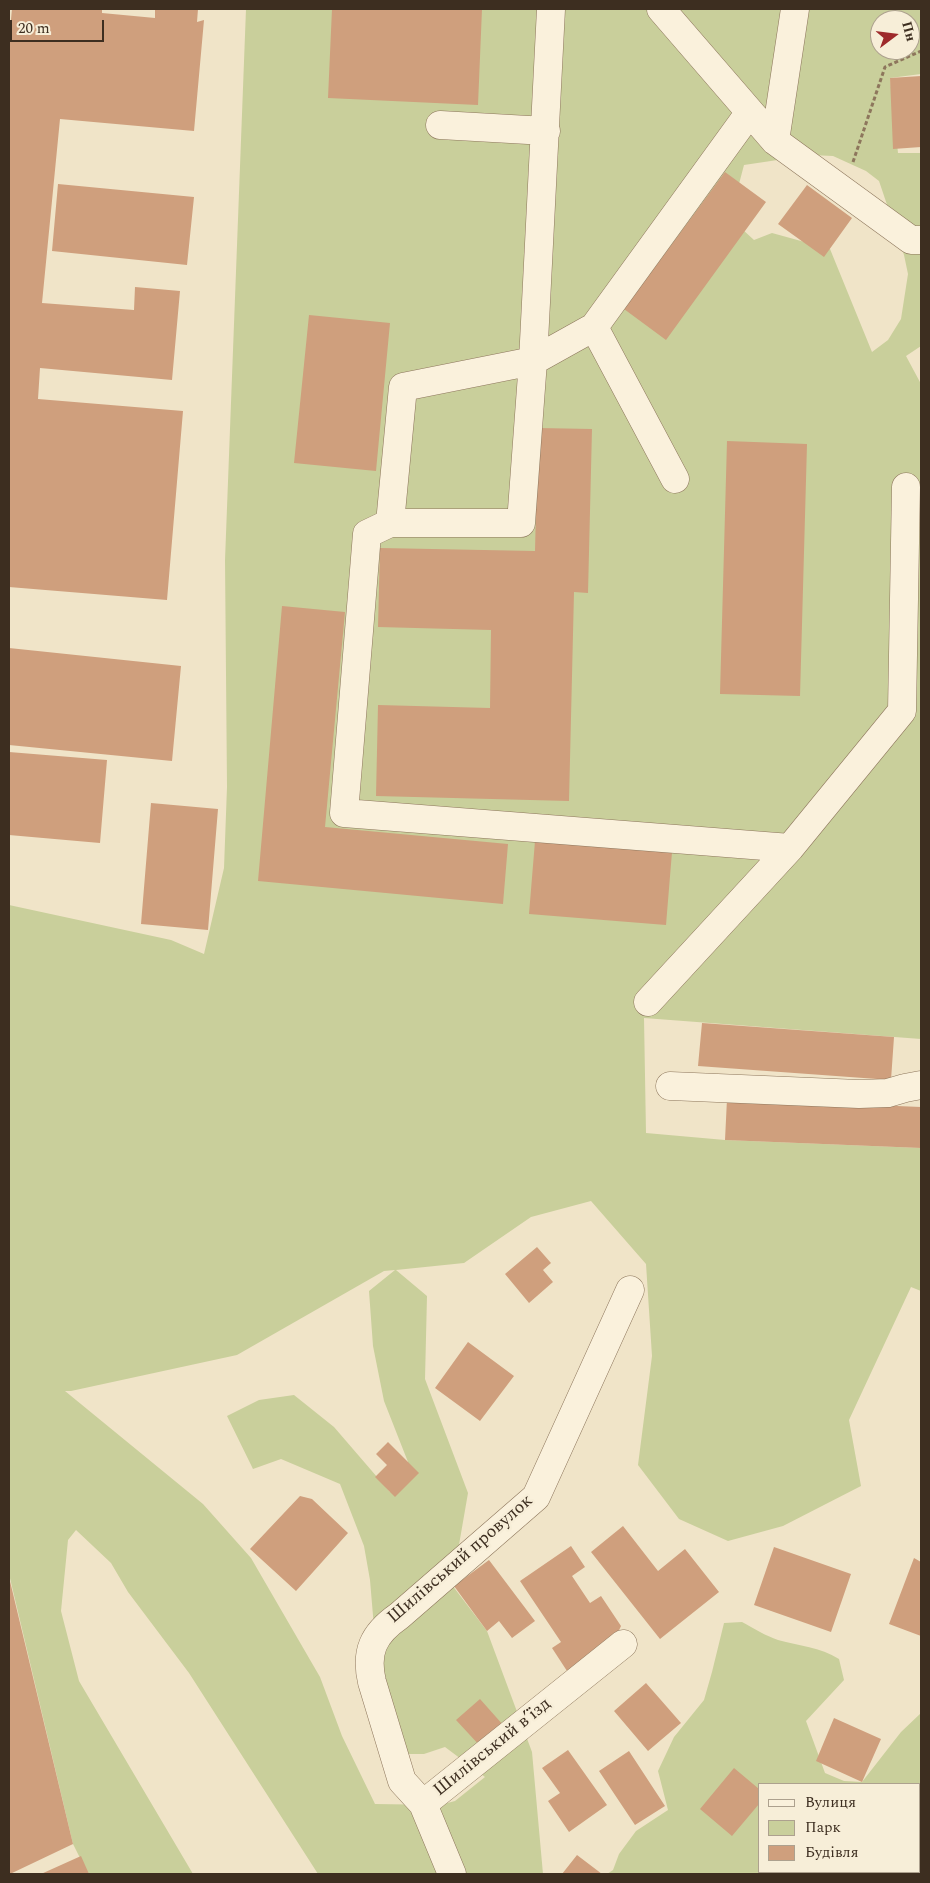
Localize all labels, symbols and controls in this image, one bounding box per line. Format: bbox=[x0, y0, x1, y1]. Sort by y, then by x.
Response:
scale bar bbox=[12, 10, 106, 42]
north arrow bbox=[870, 10, 920, 60]
text: 20 m bbox=[18, 17, 50, 40]
text: Пн bbox=[896, 19, 922, 44]
street label: Шилівський провулок bbox=[384, 1491, 538, 1629]
street label: Шилівський в’їзд bbox=[430, 1694, 556, 1802]
legend bbox=[758, 1783, 920, 1873]
text: Вулиця bbox=[805, 1791, 856, 1814]
text: Парк bbox=[805, 1816, 841, 1839]
text: Будівля bbox=[805, 1841, 859, 1864]

